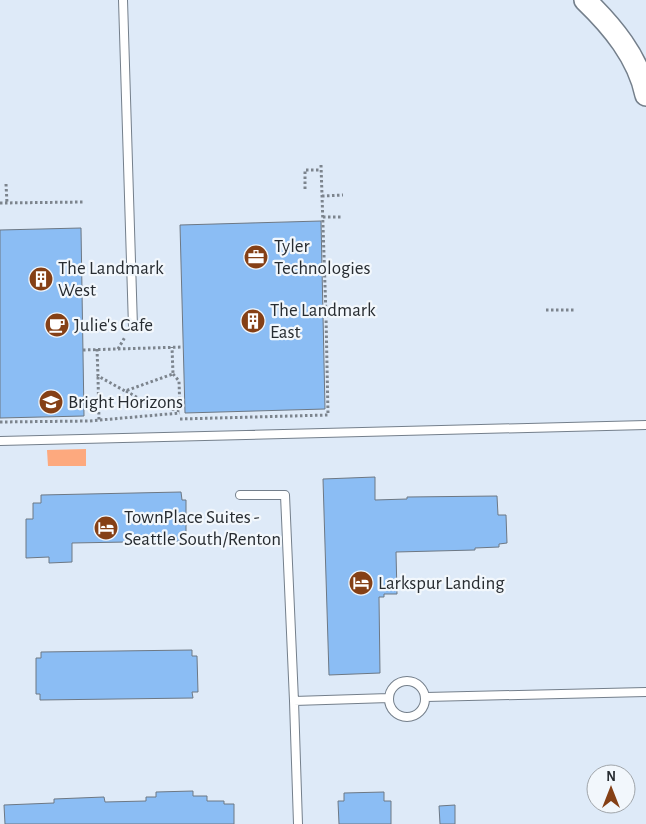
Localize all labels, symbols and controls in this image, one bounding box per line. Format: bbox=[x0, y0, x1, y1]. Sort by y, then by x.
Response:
place label: Tyler Technologies bbox=[274, 237, 371, 278]
office icon: Tyler Technologies bbox=[243, 244, 269, 270]
place label: The Landmark West bbox=[58, 259, 164, 300]
building icon: The Landmark West bbox=[28, 266, 54, 292]
place label: The Landmark East bbox=[270, 301, 376, 342]
building icon: The Landmark East bbox=[240, 308, 266, 334]
cafe icon: Julie's Cafe bbox=[44, 312, 70, 338]
place label: Julie's Cafe bbox=[74, 316, 153, 335]
school or university icon: Bright Horizons bbox=[38, 389, 64, 415]
place label: Bright Horizons bbox=[68, 393, 183, 412]
place label: TownPlace Suites - Seattle South/Renton bbox=[124, 508, 281, 549]
hotel icon: TownPlace Suites - Seattle South/Renton bbox=[93, 515, 119, 541]
hotel icon: Larkspur Landing bbox=[348, 570, 374, 596]
place label: Larkspur Landing bbox=[378, 574, 505, 593]
north arrow bbox=[586, 764, 636, 814]
text: N bbox=[606, 770, 616, 784]

